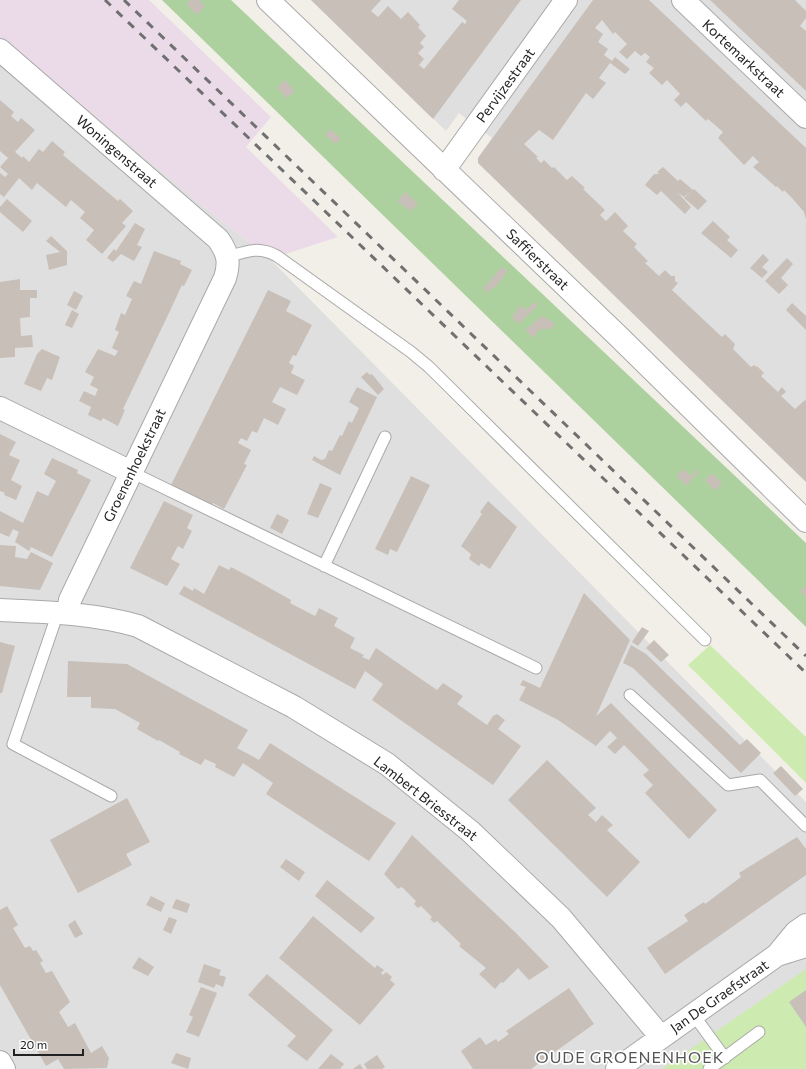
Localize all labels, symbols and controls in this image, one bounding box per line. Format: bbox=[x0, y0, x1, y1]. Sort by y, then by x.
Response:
street label: Kortemarkstraat bbox=[699, 15, 789, 101]
street label: Pervijzestraat bbox=[472, 44, 538, 126]
street label: Woningenstraat bbox=[73, 111, 161, 191]
street label: Saffierstraat bbox=[503, 225, 573, 293]
street label: Groenenhoekstraat bbox=[99, 405, 169, 524]
street label: Lambert Briesstraat bbox=[371, 752, 482, 844]
street label: Jan De Graefstraat bbox=[667, 956, 772, 1036]
scale bar bbox=[14, 1031, 83, 1057]
text: 20 m bbox=[20, 1037, 47, 1051]
district label: OUDE GROENENHOEK bbox=[536, 1047, 724, 1066]

